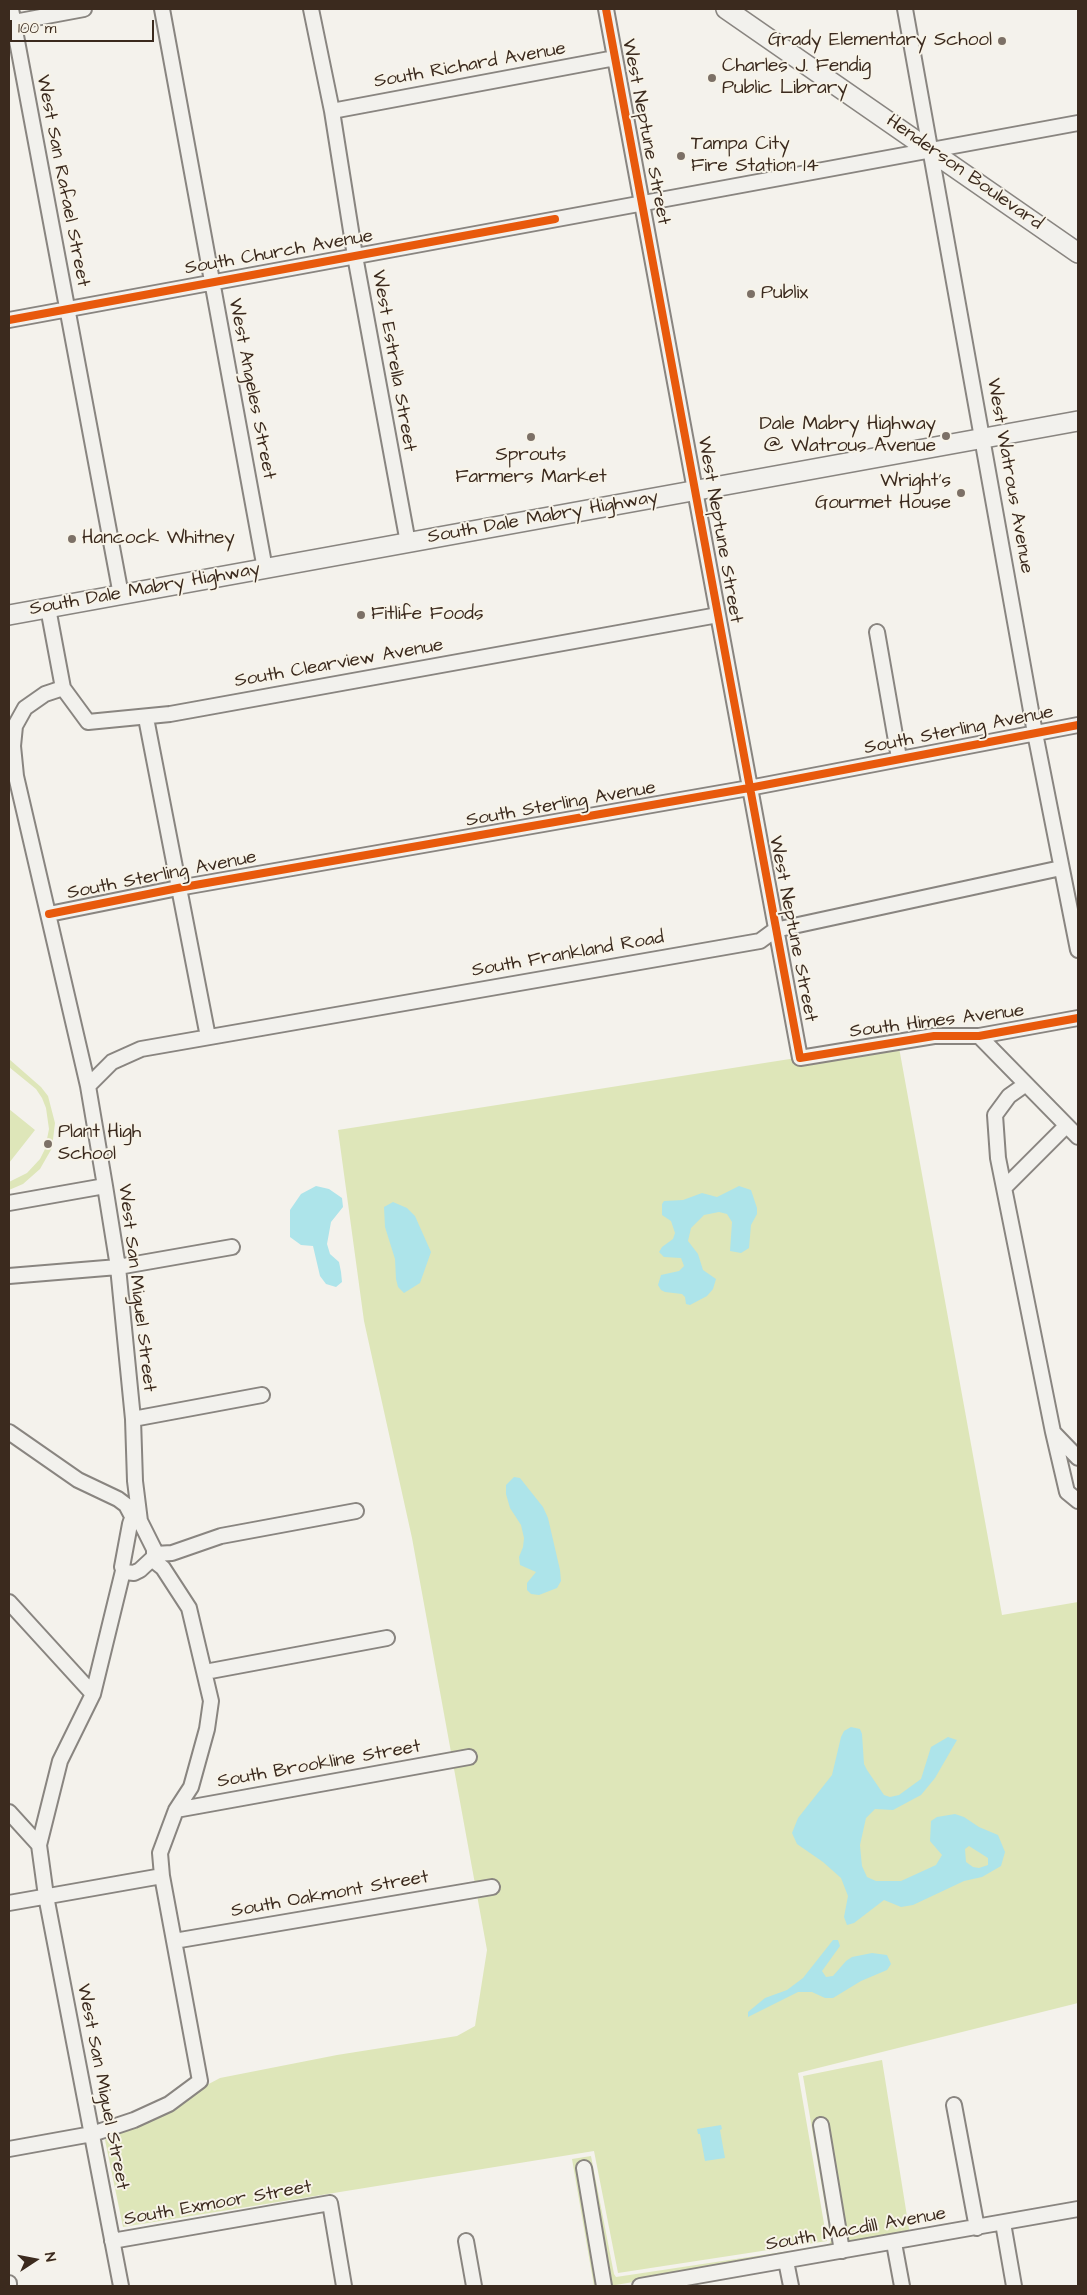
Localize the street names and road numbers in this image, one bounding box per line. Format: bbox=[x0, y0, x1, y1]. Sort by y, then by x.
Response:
street label: West Neptune Street bbox=[616, 37, 674, 227]
street label: South Richard Avenue bbox=[372, 38, 568, 94]
street label: West San Rafael Street bbox=[30, 73, 94, 289]
street label: Henderson Boulevard bbox=[881, 110, 1047, 236]
street label: South Church Avenue bbox=[183, 225, 375, 281]
street label: West Estrella Street bbox=[366, 268, 420, 454]
street label: West Angeles Street bbox=[222, 297, 280, 481]
street label: West Watrous Avenue bbox=[981, 377, 1037, 575]
street label: West Neptune Street bbox=[691, 435, 747, 625]
street label: South Dale Mabry Highway bbox=[426, 486, 660, 550]
street label: South Dale Mabry Highway bbox=[28, 558, 262, 622]
street label: South Clearview Avenue bbox=[233, 634, 445, 694]
street label: South Sterling Avenue bbox=[862, 701, 1056, 761]
street label: South Sterling Avenue bbox=[464, 777, 658, 833]
street label: West Neptune Street bbox=[763, 834, 821, 1024]
street label: South Sterling Avenue bbox=[65, 846, 259, 906]
street label: South Frankland Road bbox=[470, 927, 666, 983]
street label: South Himes Avenue bbox=[848, 1000, 1026, 1044]
street label: West San Miguel Street bbox=[112, 1183, 160, 1393]
street label: South Brookline Street bbox=[216, 1736, 422, 1794]
street label: South Oakmont Street bbox=[229, 1866, 431, 1924]
street label: West San Miguel Street bbox=[71, 1982, 133, 2192]
street label: South Exmoor Street bbox=[122, 2176, 314, 2232]
street label: South Macdill Avenue bbox=[764, 2203, 948, 2257]

